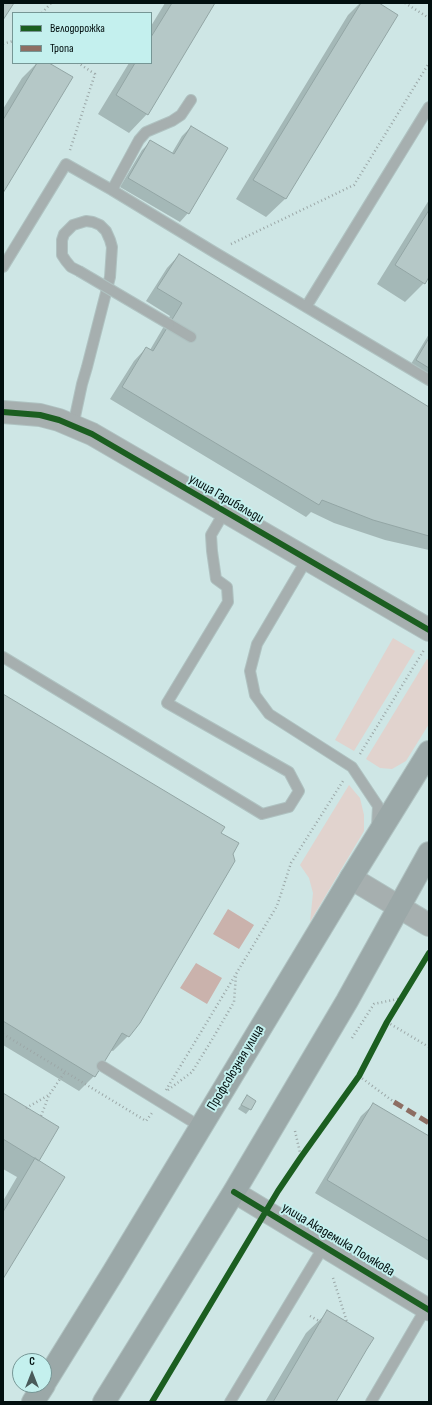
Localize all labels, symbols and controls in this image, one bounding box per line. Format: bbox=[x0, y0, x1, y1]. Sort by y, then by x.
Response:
legend bbox=[12, 12, 152, 64]
text: Велодорожка bbox=[50, 21, 105, 36]
text: Тропа bbox=[50, 41, 74, 56]
street label: улица Гарибальди bbox=[186, 471, 266, 527]
street label: Профсоюзная улица bbox=[204, 1022, 268, 1114]
street label: улица Академика Полякова bbox=[278, 1200, 398, 1280]
north arrow bbox=[12, 1353, 52, 1393]
text: С bbox=[29, 1355, 35, 1368]

